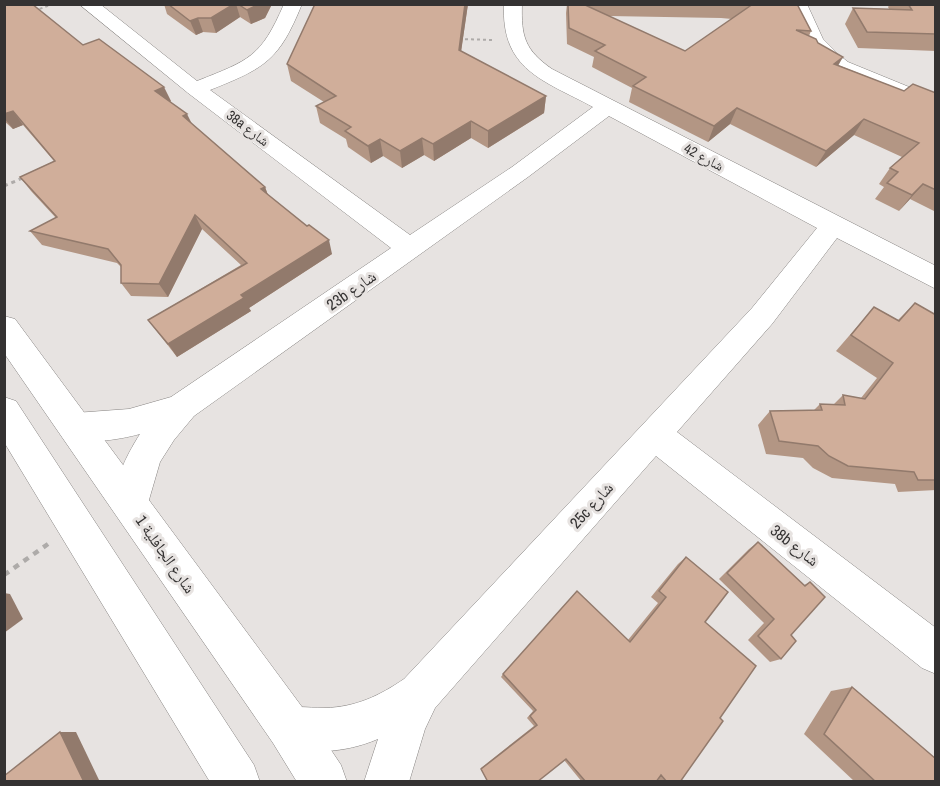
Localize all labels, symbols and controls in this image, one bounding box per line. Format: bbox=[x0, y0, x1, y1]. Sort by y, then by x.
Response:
street label: 38a شارع bbox=[222, 106, 273, 151]
street label: شارع 42 bbox=[681, 139, 727, 176]
street label: 23b شارع bbox=[322, 265, 380, 315]
street label: 25c شارع bbox=[564, 477, 618, 533]
street label: شارع الجافلية 1 bbox=[131, 511, 201, 597]
street label: 38b شارع bbox=[766, 519, 824, 571]

